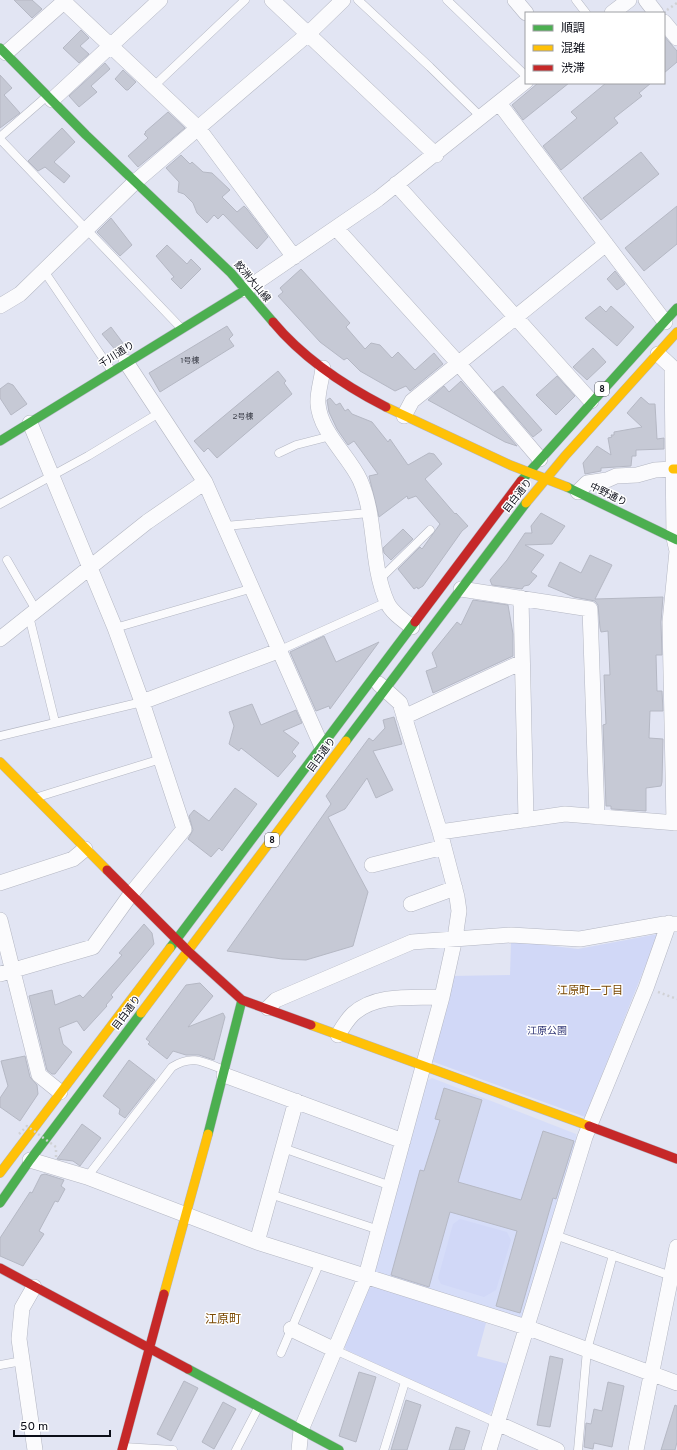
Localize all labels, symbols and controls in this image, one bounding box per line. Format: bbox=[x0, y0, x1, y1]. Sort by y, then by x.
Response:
legend bbox=[525, 12, 665, 84]
text: 順調 bbox=[561, 21, 585, 37]
text: 混雑 bbox=[561, 41, 585, 57]
text: 渋滞 bbox=[561, 61, 585, 77]
street label: 鮫洲大山線 bbox=[231, 259, 273, 305]
street label: 千川通り bbox=[97, 339, 137, 371]
house number: 1号棟 bbox=[181, 356, 199, 366]
road number: 8 bbox=[595, 382, 609, 396]
house number: 2号棟 bbox=[233, 412, 253, 422]
street label: 目白通り bbox=[501, 476, 535, 516]
street label: 中野通り bbox=[587, 480, 629, 510]
street label: 目白通り bbox=[305, 735, 339, 775]
road number: 8 bbox=[265, 833, 279, 847]
district label: 江原町一丁目 bbox=[557, 984, 623, 998]
street label: 目白通り bbox=[110, 993, 144, 1033]
park label: 江原公園 bbox=[527, 1025, 567, 1038]
district label: 江原町 bbox=[205, 1312, 241, 1328]
scale bar bbox=[14, 1412, 110, 1438]
text: 50 m bbox=[20, 1419, 48, 1435]

